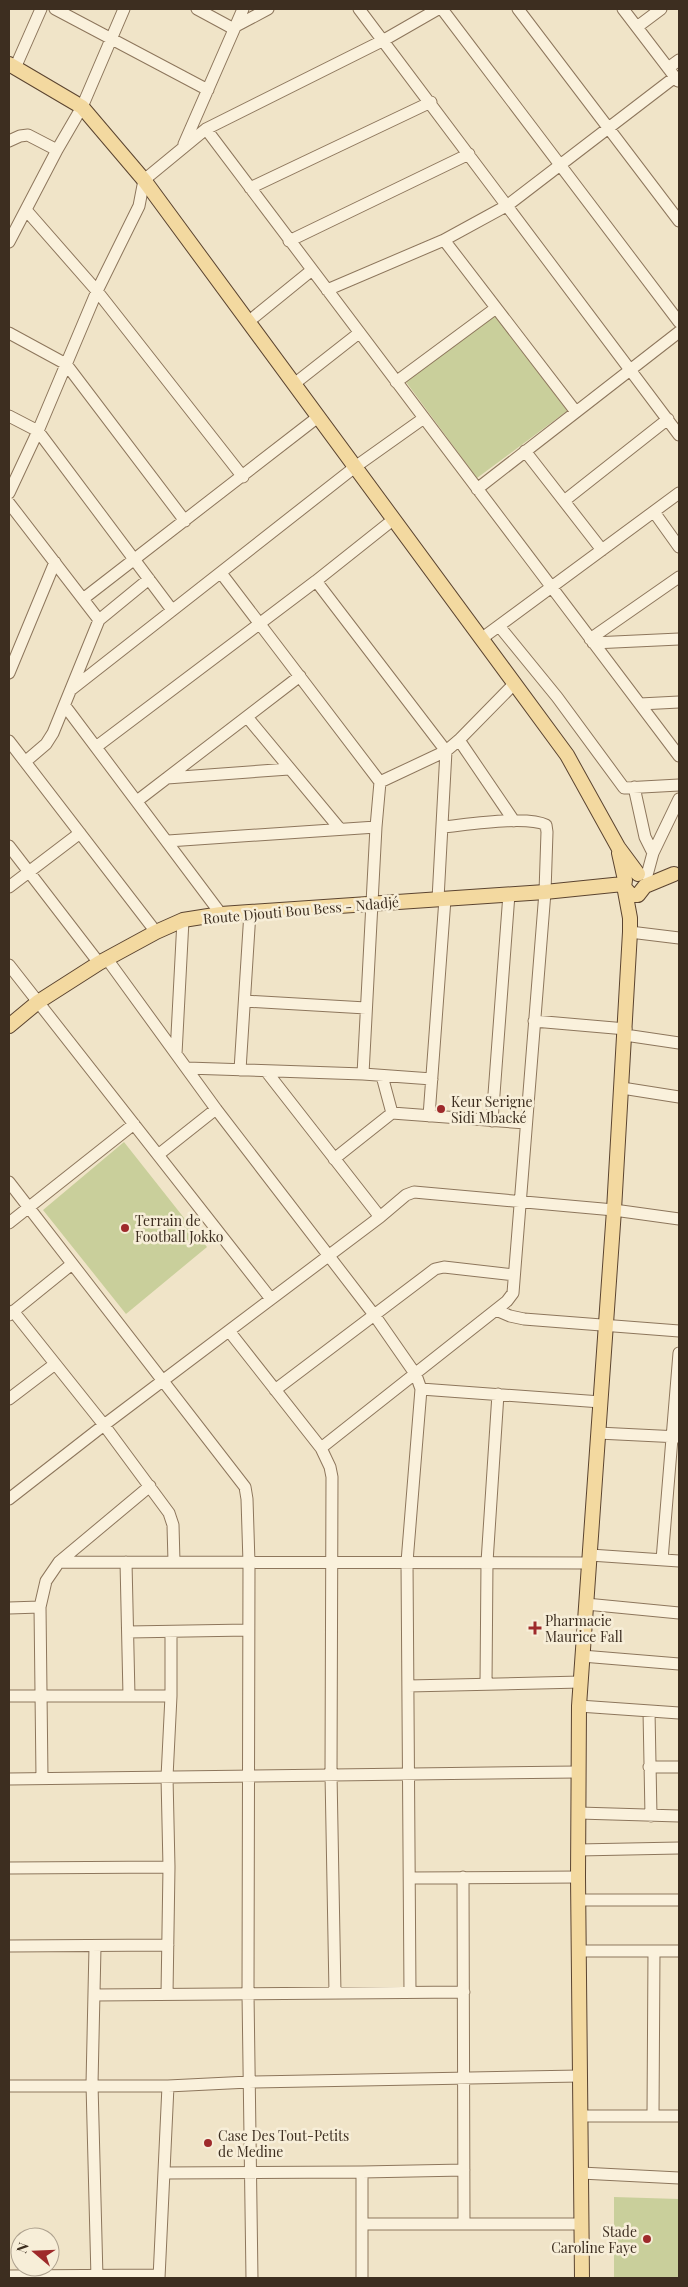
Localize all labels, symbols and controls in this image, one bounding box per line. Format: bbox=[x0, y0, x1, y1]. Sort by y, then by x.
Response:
street label: Route Djouti Bou Bess - Ndadjé bbox=[202, 892, 400, 928]
place label: Keur Serigne Sidi Mbacké bbox=[451, 1092, 533, 1127]
marker: Keur Serigne Sidi Mbacké bbox=[435, 1103, 447, 1115]
place label: Terrain de Football Jokko bbox=[135, 1211, 224, 1246]
marker: Terrain de Football Jokko bbox=[119, 1222, 131, 1234]
place label: Pharmacie Maurice Fall bbox=[545, 1611, 623, 1646]
marker: Pharmacie Maurice Fall bbox=[529, 1622, 541, 1634]
place label: Case Des Tout-Petits de Medine bbox=[218, 2126, 349, 2161]
marker: Case Des Tout-Petits de Medine bbox=[202, 2137, 214, 2149]
place label: Stade Caroline Faye bbox=[551, 2222, 637, 2257]
north arrow bbox=[10, 2227, 60, 2277]
marker: Stade Caroline Faye bbox=[641, 2233, 653, 2245]
text: N bbox=[12, 2240, 33, 2255]

